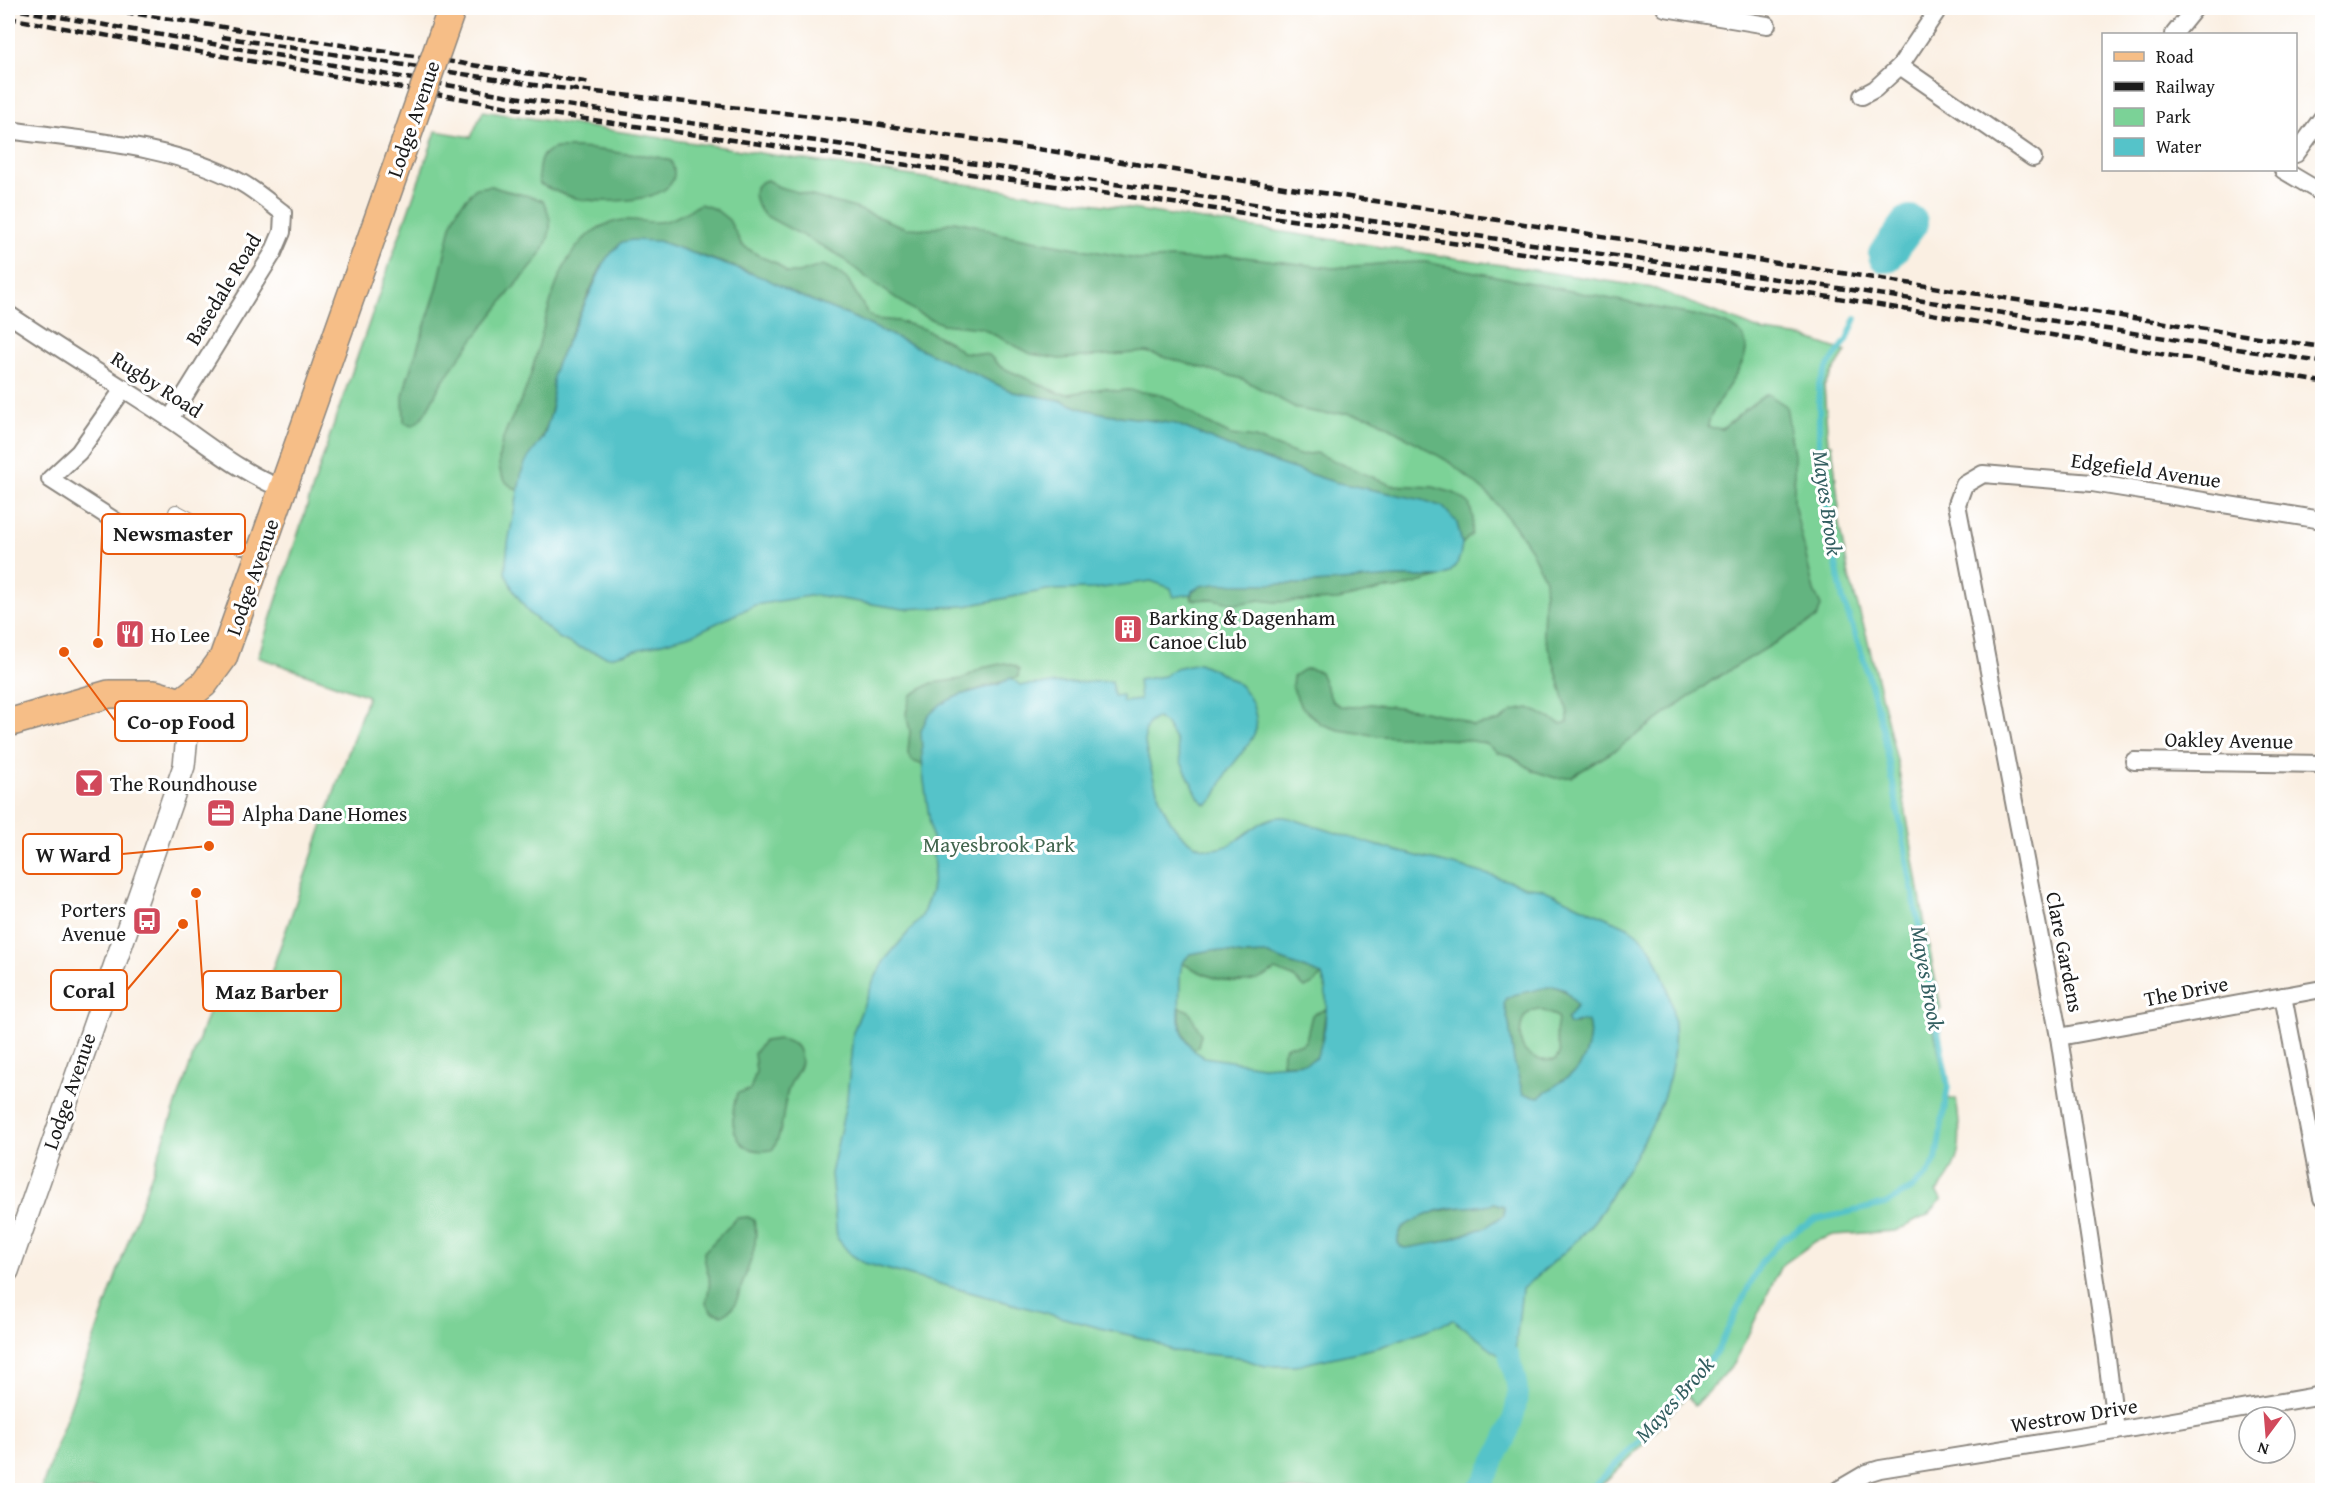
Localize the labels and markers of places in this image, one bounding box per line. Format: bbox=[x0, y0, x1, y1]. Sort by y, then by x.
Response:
callout: Newsmaster bbox=[102, 514, 245, 554]
place label: Barking & Dagenham Canoe Club bbox=[1149, 602, 1335, 657]
building icon: Barking & Dagenham Canoe Club bbox=[1112, 613, 1144, 645]
restaurant icon: Ho Lee bbox=[114, 618, 146, 650]
place label: Ho Lee bbox=[151, 619, 210, 650]
callout: Co-op Food bbox=[115, 701, 247, 741]
bar icon: The Roundhouse bbox=[73, 767, 105, 799]
place label: The Roundhouse bbox=[110, 768, 257, 799]
office icon: Alpha Dane Homes bbox=[205, 797, 237, 829]
place label: Alpha Dane Homes bbox=[242, 798, 407, 829]
callout: W Ward bbox=[23, 834, 122, 874]
place label: Porters Avenue bbox=[61, 894, 126, 949]
bus stop icon: Porters Avenue bbox=[131, 905, 163, 937]
callout: Coral bbox=[51, 970, 127, 1010]
callout: Maz Barber bbox=[203, 971, 341, 1011]

